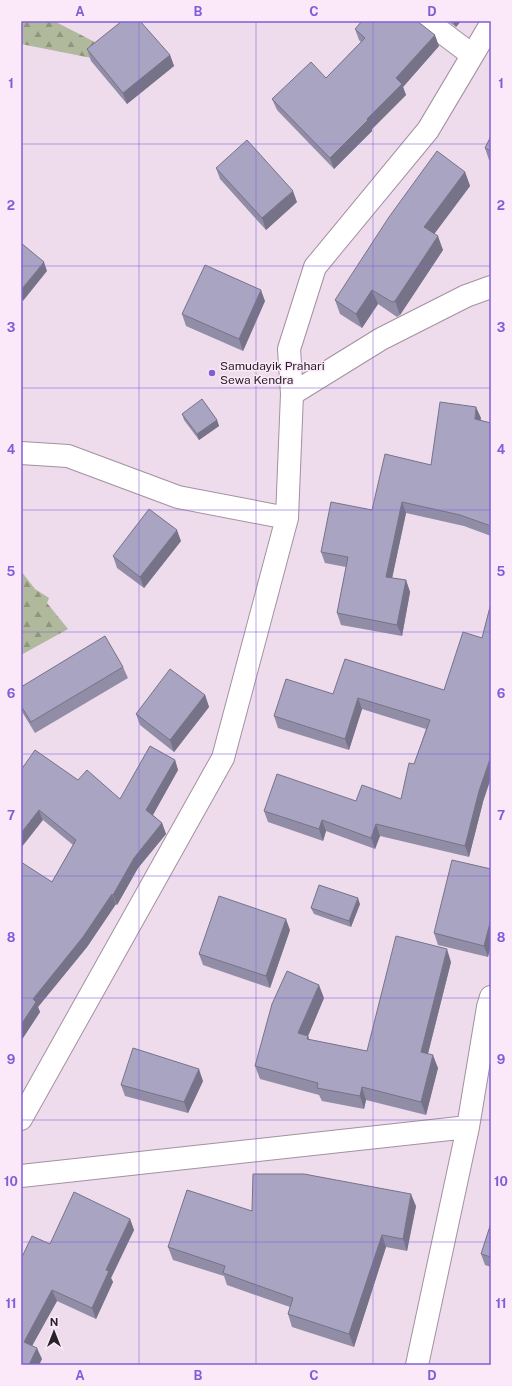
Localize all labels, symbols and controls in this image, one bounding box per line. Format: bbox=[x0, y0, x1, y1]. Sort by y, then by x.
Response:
text: A bbox=[75, 4, 85, 19]
text: B bbox=[194, 4, 203, 19]
text: C bbox=[309, 4, 319, 19]
text: D bbox=[427, 4, 437, 19]
text: 1 bbox=[8, 76, 14, 91]
text: 1 bbox=[498, 76, 504, 91]
text: 2 bbox=[7, 198, 15, 213]
text: 2 bbox=[497, 198, 505, 213]
text: 3 bbox=[7, 320, 16, 335]
text: 3 bbox=[497, 320, 506, 335]
place label: Samudayik Prahari Sewa Kendra bbox=[220, 359, 325, 387]
marker: Samudayik Prahari Sewa Kendra bbox=[207, 368, 217, 378]
text: 4 bbox=[7, 442, 16, 457]
text: 4 bbox=[497, 442, 506, 457]
text: 5 bbox=[7, 564, 16, 579]
text: 5 bbox=[497, 564, 506, 579]
text: 6 bbox=[7, 686, 16, 701]
text: 6 bbox=[497, 686, 506, 701]
text: 7 bbox=[7, 808, 15, 823]
text: 7 bbox=[497, 808, 505, 823]
text: 8 bbox=[7, 930, 16, 945]
text: 8 bbox=[497, 930, 506, 945]
text: 9 bbox=[7, 1052, 15, 1067]
text: 9 bbox=[497, 1052, 505, 1067]
text: 10 bbox=[4, 1174, 18, 1189]
text: 10 bbox=[494, 1174, 508, 1189]
text: 11 bbox=[5, 1296, 17, 1311]
text: 11 bbox=[495, 1296, 507, 1311]
north arrow bbox=[34, 1312, 74, 1352]
text: N bbox=[50, 1316, 58, 1328]
text: A bbox=[75, 1368, 85, 1383]
text: B bbox=[194, 1368, 203, 1383]
text: C bbox=[309, 1368, 319, 1383]
text: D bbox=[427, 1368, 437, 1383]

